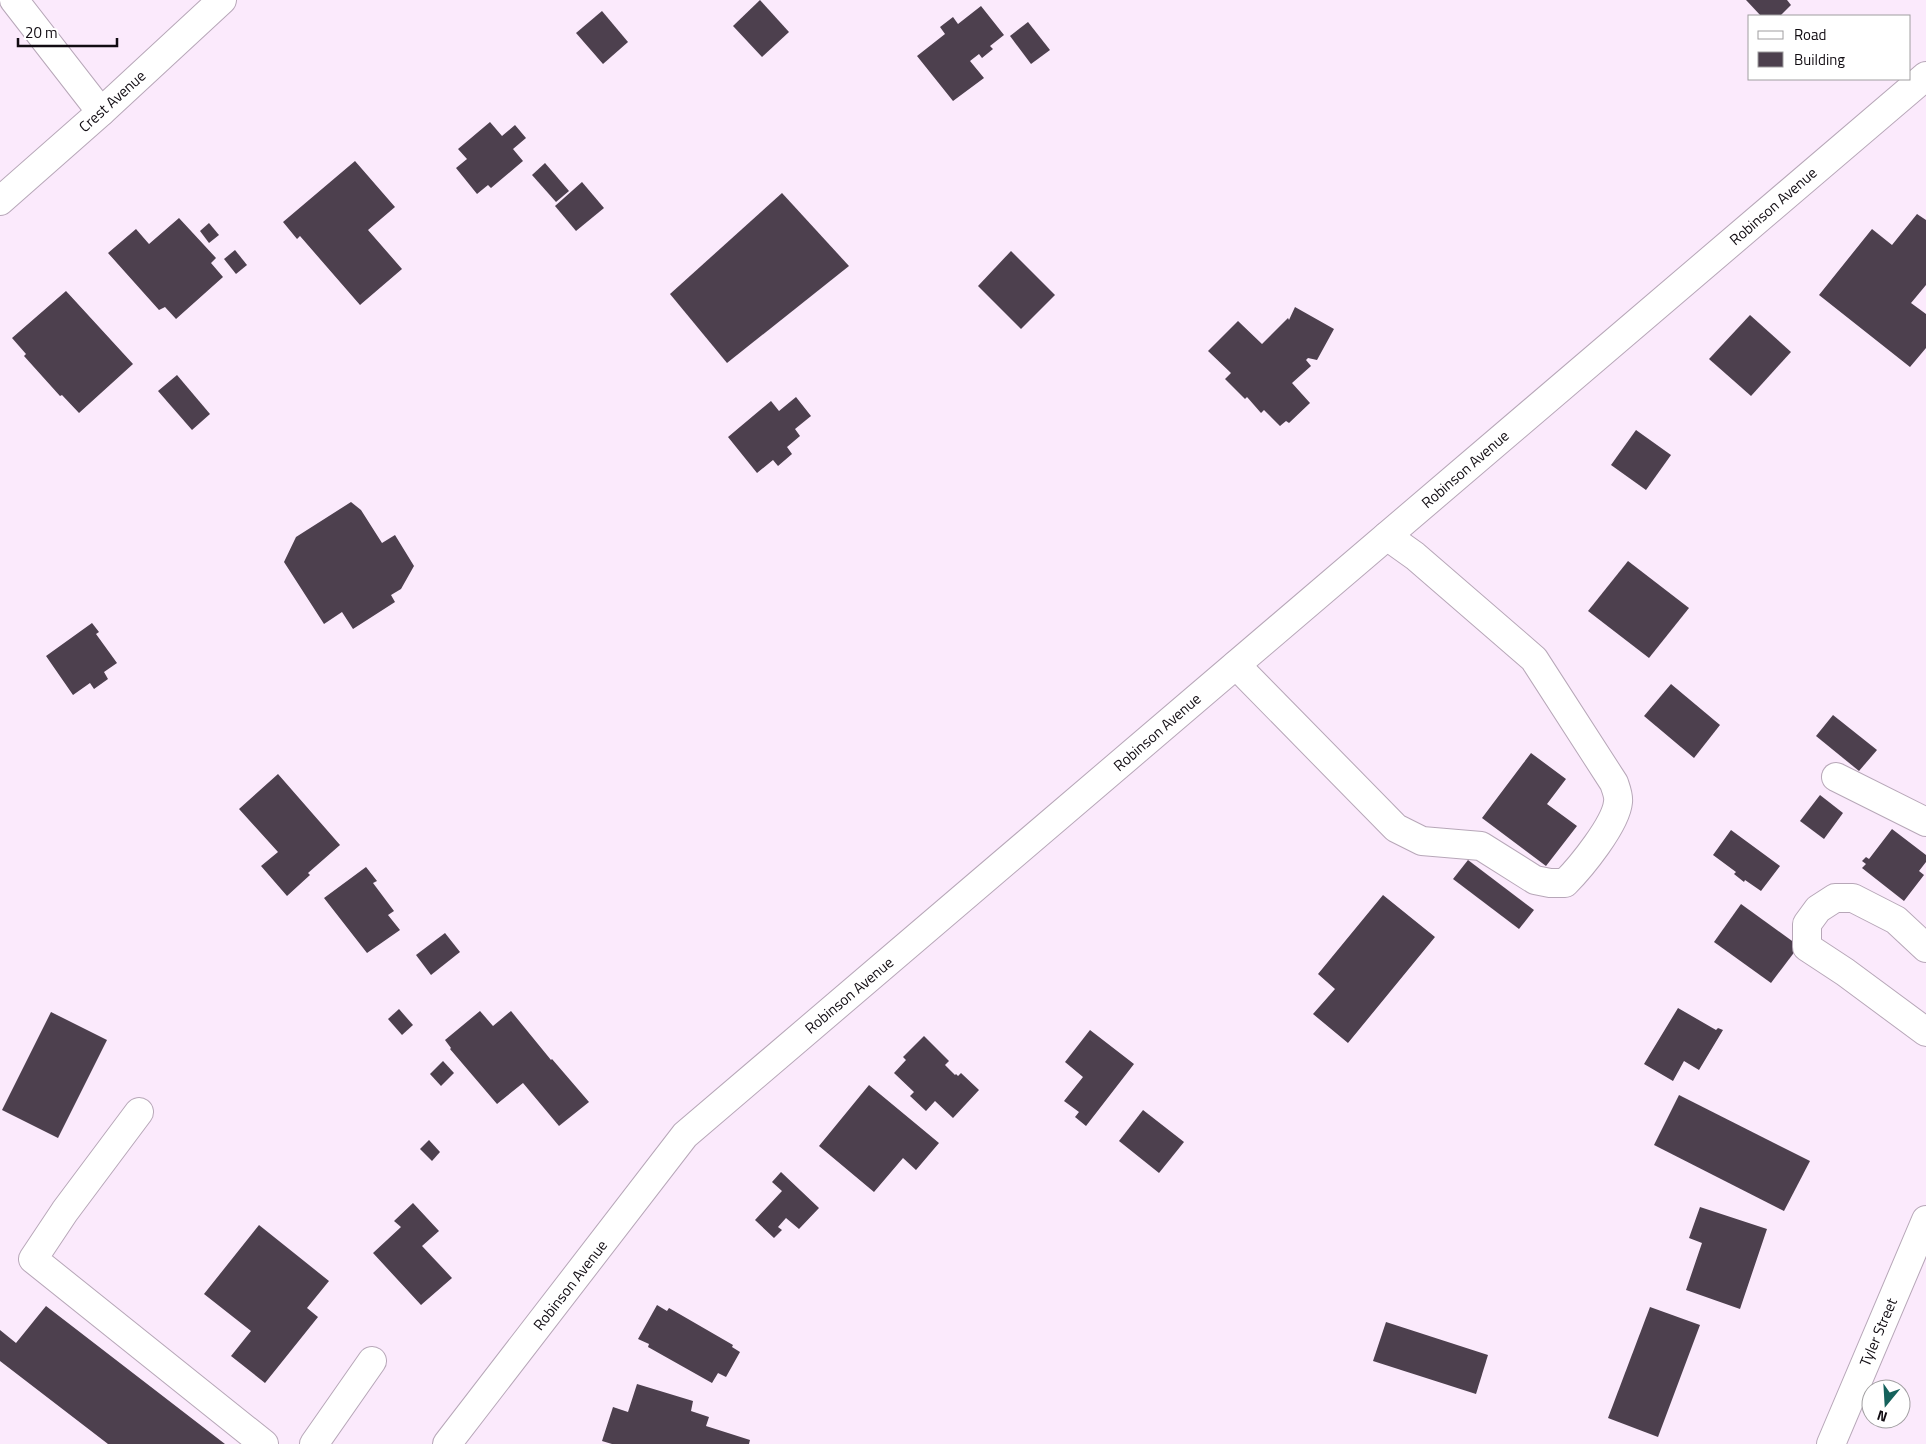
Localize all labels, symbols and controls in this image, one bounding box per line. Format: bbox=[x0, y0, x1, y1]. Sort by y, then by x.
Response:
scale bar bbox=[18, 15, 116, 47]
legend bbox=[1748, 15, 1911, 80]
text: 20 m bbox=[25, 21, 58, 44]
text: Road bbox=[1794, 23, 1826, 46]
text: Building bbox=[1794, 48, 1845, 71]
street label: Crest Avenue bbox=[73, 65, 151, 137]
street label: Robinson Avenue bbox=[1724, 161, 1822, 251]
street label: Robinson Avenue bbox=[1416, 424, 1514, 514]
street label: Robinson Avenue bbox=[1108, 687, 1206, 777]
street label: Robinson Avenue bbox=[800, 951, 898, 1039]
street label: Robinson Avenue bbox=[527, 1235, 613, 1335]
street label: Tyler Street bbox=[1853, 1294, 1903, 1370]
north arrow bbox=[1861, 1379, 1911, 1429]
text: N bbox=[1874, 1405, 1890, 1428]

